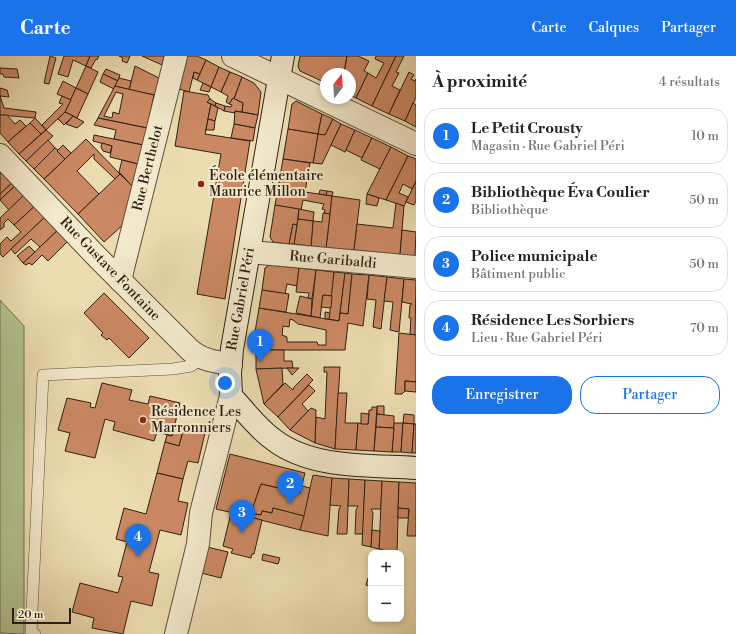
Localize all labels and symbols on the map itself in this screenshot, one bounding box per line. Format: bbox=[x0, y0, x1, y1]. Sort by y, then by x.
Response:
north arrow bbox=[320, 68, 356, 104]
street label: Rue Berthelot bbox=[129, 123, 167, 213]
place label: École élémentaire Maurice Millon bbox=[209, 165, 324, 201]
marker: École élémentaire Maurice Millon bbox=[196, 179, 206, 189]
street label: Rue Gustave Fontaine bbox=[56, 213, 164, 325]
street label: Rue Gabriel Péri bbox=[223, 245, 259, 352]
street label: Rue Garibaldi bbox=[289, 247, 378, 273]
pin: 1 bbox=[247, 329, 273, 362]
your location bbox=[215, 373, 235, 393]
place label: Résidence Les Marronniers bbox=[151, 403, 241, 437]
marker: Résidence Les Marronniers bbox=[138, 415, 148, 425]
pin: 2 bbox=[277, 471, 303, 504]
pin: 3 bbox=[229, 500, 255, 533]
pin: 4 bbox=[125, 524, 151, 557]
scale bar bbox=[12, 606, 71, 625]

